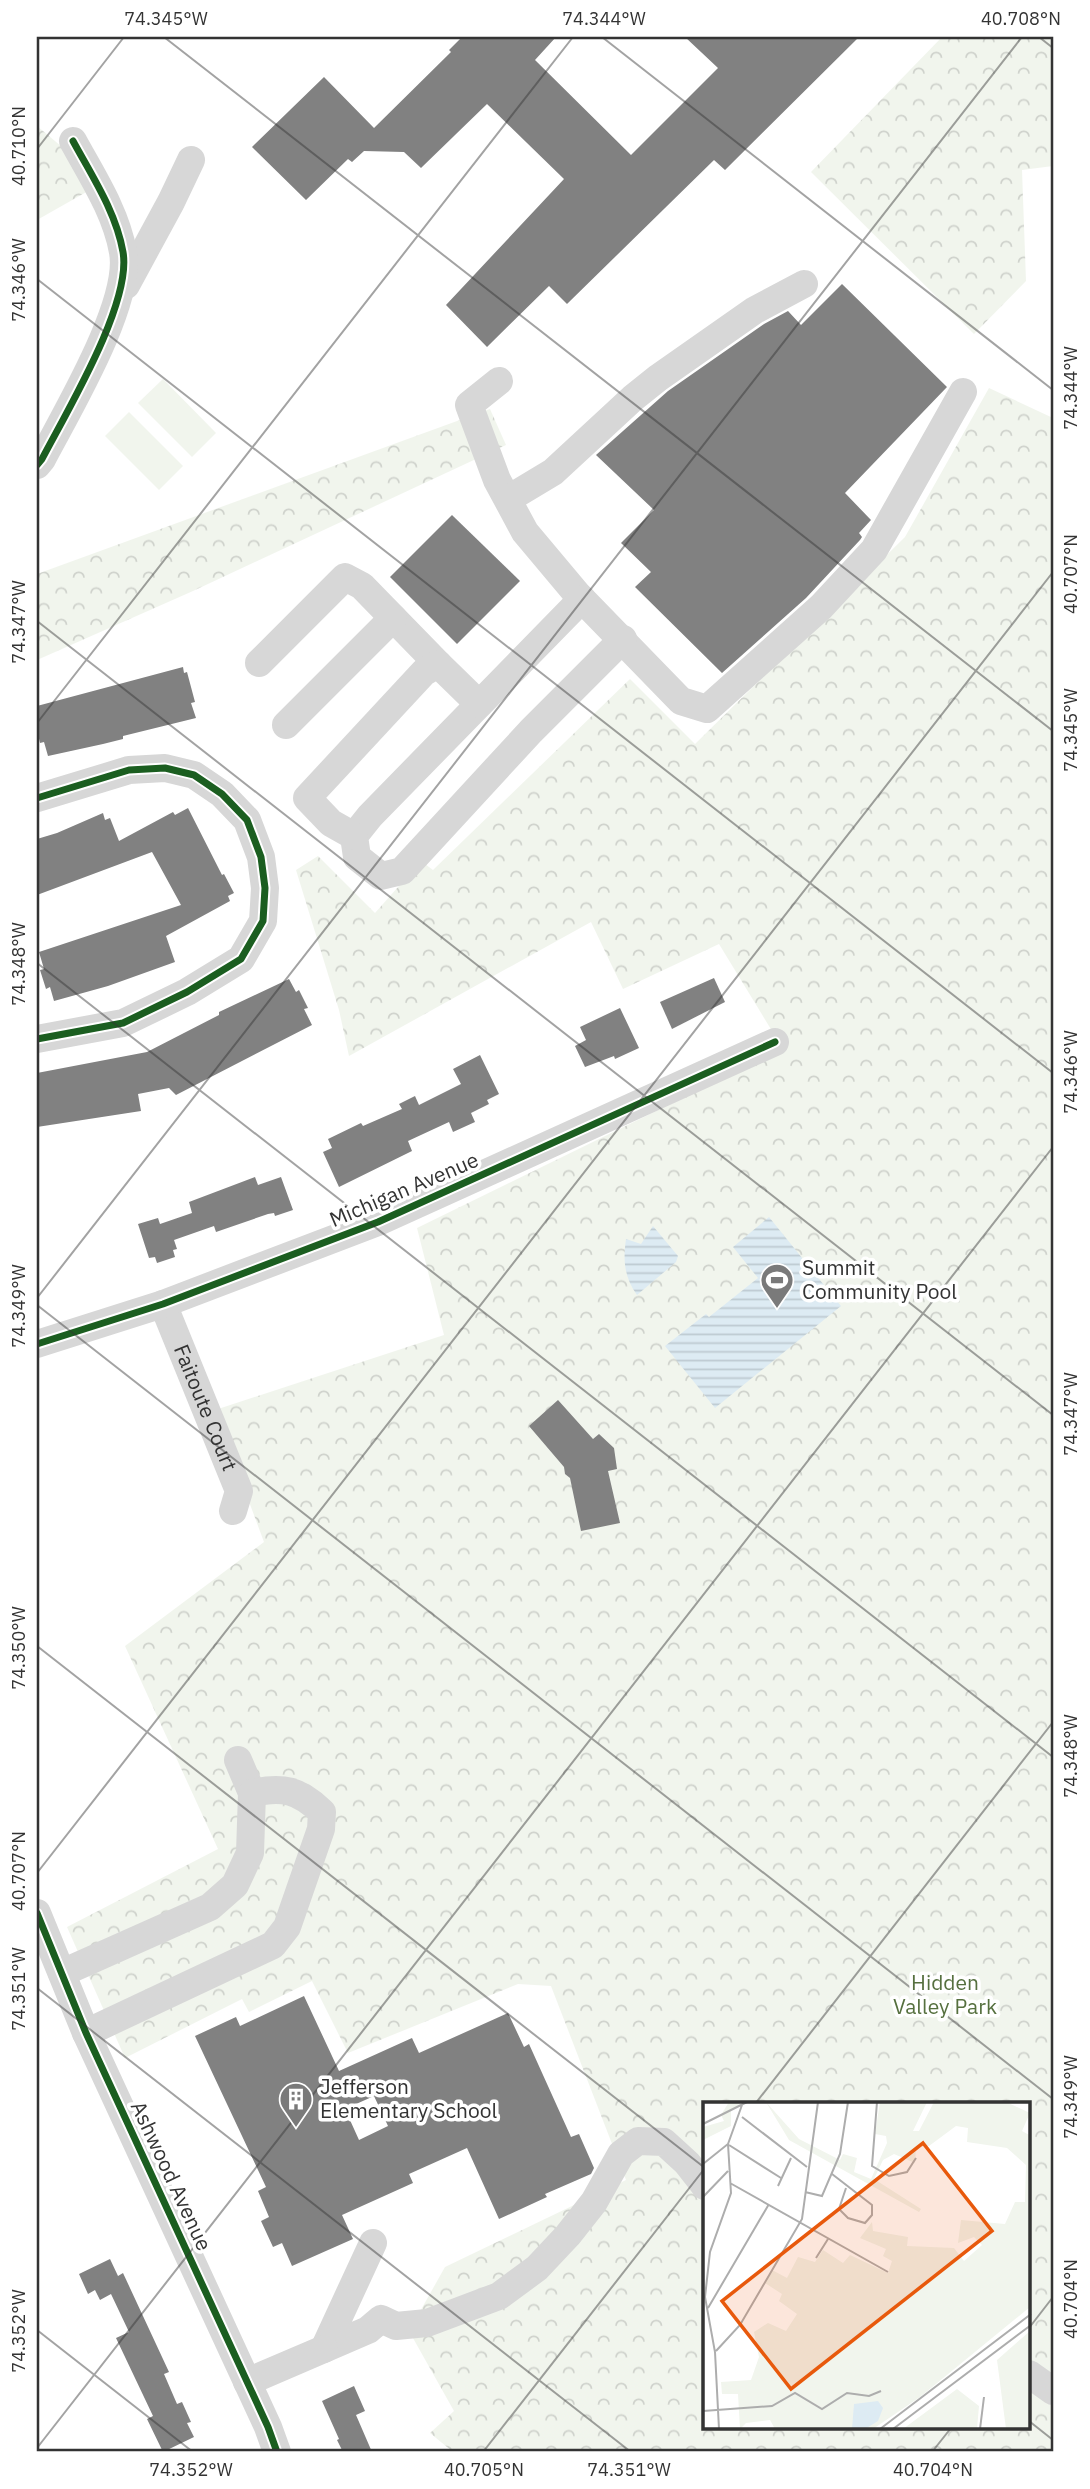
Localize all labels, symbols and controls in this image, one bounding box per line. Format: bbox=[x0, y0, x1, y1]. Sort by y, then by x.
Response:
text: 74.345°W bbox=[124, 7, 208, 30]
text: 74.344°W bbox=[562, 7, 646, 30]
text: 40.708°N bbox=[981, 7, 1061, 30]
text: 40.710°N bbox=[7, 106, 30, 186]
text: 74.346°W bbox=[7, 238, 30, 322]
text: 74.344°W bbox=[1059, 346, 1082, 430]
text: 40.707°N bbox=[1059, 534, 1082, 614]
text: 74.347°W bbox=[7, 580, 30, 664]
text: 74.345°W bbox=[1059, 688, 1082, 772]
text: 74.348°W bbox=[7, 922, 30, 1006]
text: 74.346°W bbox=[1059, 1030, 1082, 1114]
street label: Michigan Avenue bbox=[325, 1145, 482, 1233]
place label: Summit Community Pool bbox=[802, 1253, 957, 1305]
sports icon: Summit Community Pool bbox=[758, 1261, 796, 1310]
text: 74.349°W bbox=[7, 1264, 30, 1348]
street label: Faitoute Court bbox=[168, 1340, 244, 1475]
text: 74.347°W bbox=[1059, 1372, 1082, 1456]
text: 74.350°W bbox=[7, 1606, 30, 1690]
text: 74.348°W bbox=[1059, 1714, 1082, 1798]
text: 40.707°N bbox=[7, 1831, 30, 1911]
text: 74.351°W bbox=[7, 1947, 30, 2031]
park label: Hidden Valley Park bbox=[893, 1968, 997, 2020]
text: 74.349°W bbox=[1059, 2055, 1082, 2139]
place label: Jefferson Elementary School bbox=[320, 2072, 497, 2124]
building icon: Jefferson Elementary School bbox=[277, 2080, 315, 2129]
street label: Ashwood Avenue bbox=[125, 2096, 219, 2255]
inset map bbox=[703, 2102, 1030, 2430]
text: 40.704°N bbox=[1059, 2259, 1082, 2339]
text: 74.352°W bbox=[7, 2289, 30, 2373]
text: 74.352°W bbox=[149, 2458, 233, 2481]
text: 40.705°N bbox=[444, 2458, 524, 2481]
text: 74.351°W bbox=[587, 2458, 671, 2481]
text: 40.704°N bbox=[893, 2458, 973, 2481]

